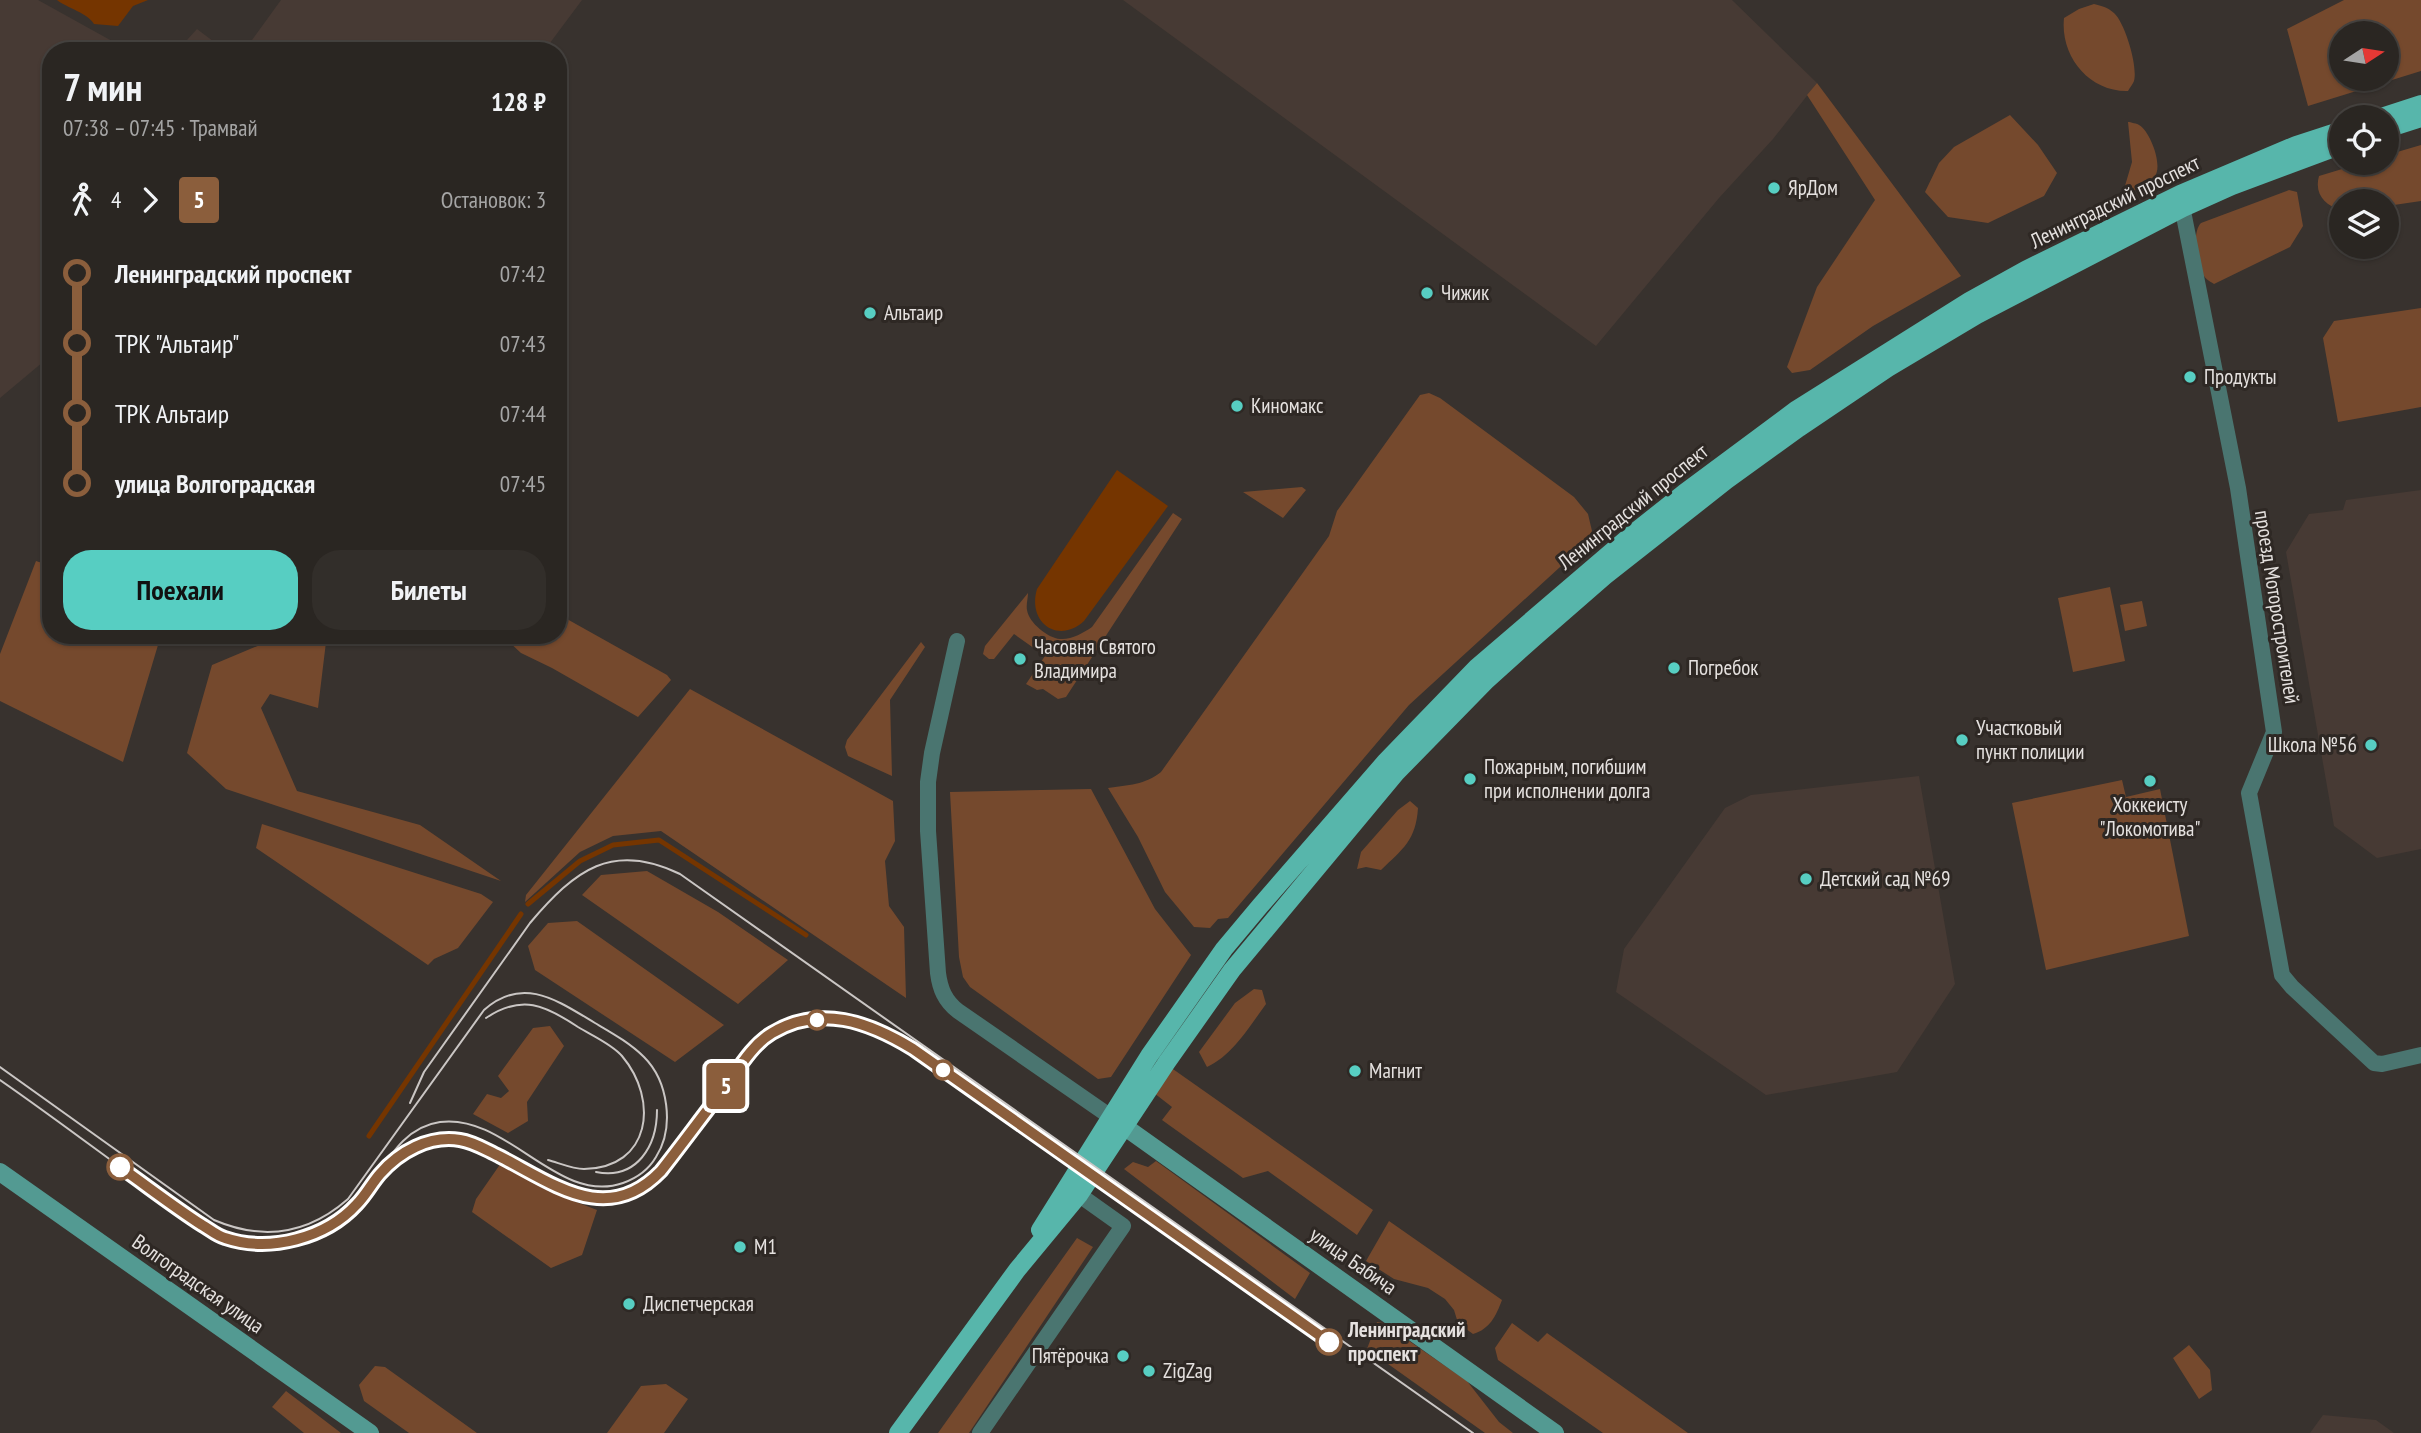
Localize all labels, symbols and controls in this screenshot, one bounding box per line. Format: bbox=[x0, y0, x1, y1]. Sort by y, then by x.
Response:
north arrow bbox=[2329, 21, 2399, 91]
map controls bbox=[2329, 21, 2399, 259]
text: 7 мин bbox=[63, 62, 142, 111]
text: 128 ₽ bbox=[491, 85, 546, 118]
button: locate bbox=[2329, 105, 2399, 175]
text: 07:38 – 07:45 · Трамвай bbox=[63, 113, 258, 142]
street label: Ленинградский проспект bbox=[2025, 149, 2204, 255]
place label: ЯрДом bbox=[1788, 174, 1838, 201]
marker: ЯрДом bbox=[1766, 180, 1782, 196]
icon: walk bbox=[63, 181, 101, 219]
icon: forward bbox=[131, 181, 169, 219]
text: 5 bbox=[193, 184, 205, 215]
text: 4 bbox=[111, 185, 121, 214]
text: Остановок: 3 bbox=[441, 185, 546, 214]
button: layers bbox=[2329, 189, 2399, 259]
text: Ленинградский проспект bbox=[115, 257, 352, 290]
text: 07:42 bbox=[500, 259, 546, 288]
place label: Чижик bbox=[1441, 279, 1489, 306]
marker: Чижик bbox=[1419, 285, 1435, 301]
place label: Альтаир bbox=[884, 299, 943, 326]
marker: Альтаир bbox=[862, 305, 878, 321]
text: ТРК "Альтаир" bbox=[115, 327, 239, 360]
text: 07:43 bbox=[500, 329, 546, 358]
place label: Продукты bbox=[2204, 363, 2277, 390]
marker: Продукты bbox=[2182, 369, 2198, 385]
place label: Киномакс bbox=[1251, 392, 1324, 419]
text: ТРК Альтаир bbox=[115, 397, 229, 430]
marker: Киномакс bbox=[1229, 398, 1245, 414]
text: 07:44 bbox=[500, 399, 546, 428]
street label: Ленинградский проспект bbox=[1551, 438, 1713, 576]
text: улица Волгоградская bbox=[115, 467, 315, 500]
text: 07:45 bbox=[500, 469, 546, 498]
street label: проезд Моторостроителей bbox=[2249, 508, 2306, 706]
button: Поехали bbox=[63, 550, 298, 630]
button: Билеты bbox=[312, 550, 546, 630]
place label: Часовня Святого Владимира bbox=[1034, 633, 1156, 684]
marker: Часовня Святого Владимира bbox=[1012, 651, 1028, 667]
place label: Погребок bbox=[1688, 654, 1758, 681]
marker: Погребок bbox=[1666, 660, 1682, 676]
place label: Участковый пункт полиции bbox=[1976, 714, 2084, 765]
place label: Школа №56 bbox=[2268, 731, 2357, 758]
marker: Участковый пункт полиции bbox=[1954, 732, 1970, 748]
marker: Школа №56 bbox=[2363, 737, 2379, 753]
place label: Пожарным, погибшим при исполнении долга bbox=[1484, 753, 1650, 804]
marker: Пожарным, погибшим при исполнении долга bbox=[1462, 771, 1478, 787]
marker: Хоккеисту "Локомотива" bbox=[2142, 773, 2158, 789]
place label: Хоккеисту "Локомотива" bbox=[2099, 791, 2201, 842]
place label: Детский сад №69 bbox=[1820, 865, 1950, 892]
marker: Детский сад №69 bbox=[1798, 871, 1814, 887]
unlabelled marker bbox=[807, 1010, 827, 1030]
place label: Магнит bbox=[1369, 1057, 1422, 1084]
unlabelled marker bbox=[933, 1060, 953, 1080]
line badge: 5 bbox=[703, 1063, 749, 1109]
marker: Магнит bbox=[1347, 1063, 1363, 1079]
text: 5 bbox=[720, 1070, 732, 1101]
unlabelled marker bbox=[107, 1154, 133, 1180]
street label: улица Бабича bbox=[1304, 1221, 1402, 1300]
street label: Волгоградская улица bbox=[127, 1228, 270, 1339]
place label: М1 bbox=[754, 1233, 777, 1260]
marker: М1 bbox=[732, 1239, 748, 1255]
place label: Диспетчерская bbox=[643, 1290, 754, 1317]
marker: Диспетчерская bbox=[621, 1296, 637, 1312]
place label: Ленинградский проспект bbox=[1347, 1316, 1465, 1367]
marker: Ленинградский проспект bbox=[1316, 1329, 1342, 1355]
place label: Пятёрочка bbox=[1032, 1342, 1109, 1369]
marker: Пятёрочка bbox=[1115, 1348, 1131, 1364]
place label: ZigZag bbox=[1163, 1357, 1212, 1384]
marker: ZigZag bbox=[1141, 1363, 1157, 1379]

